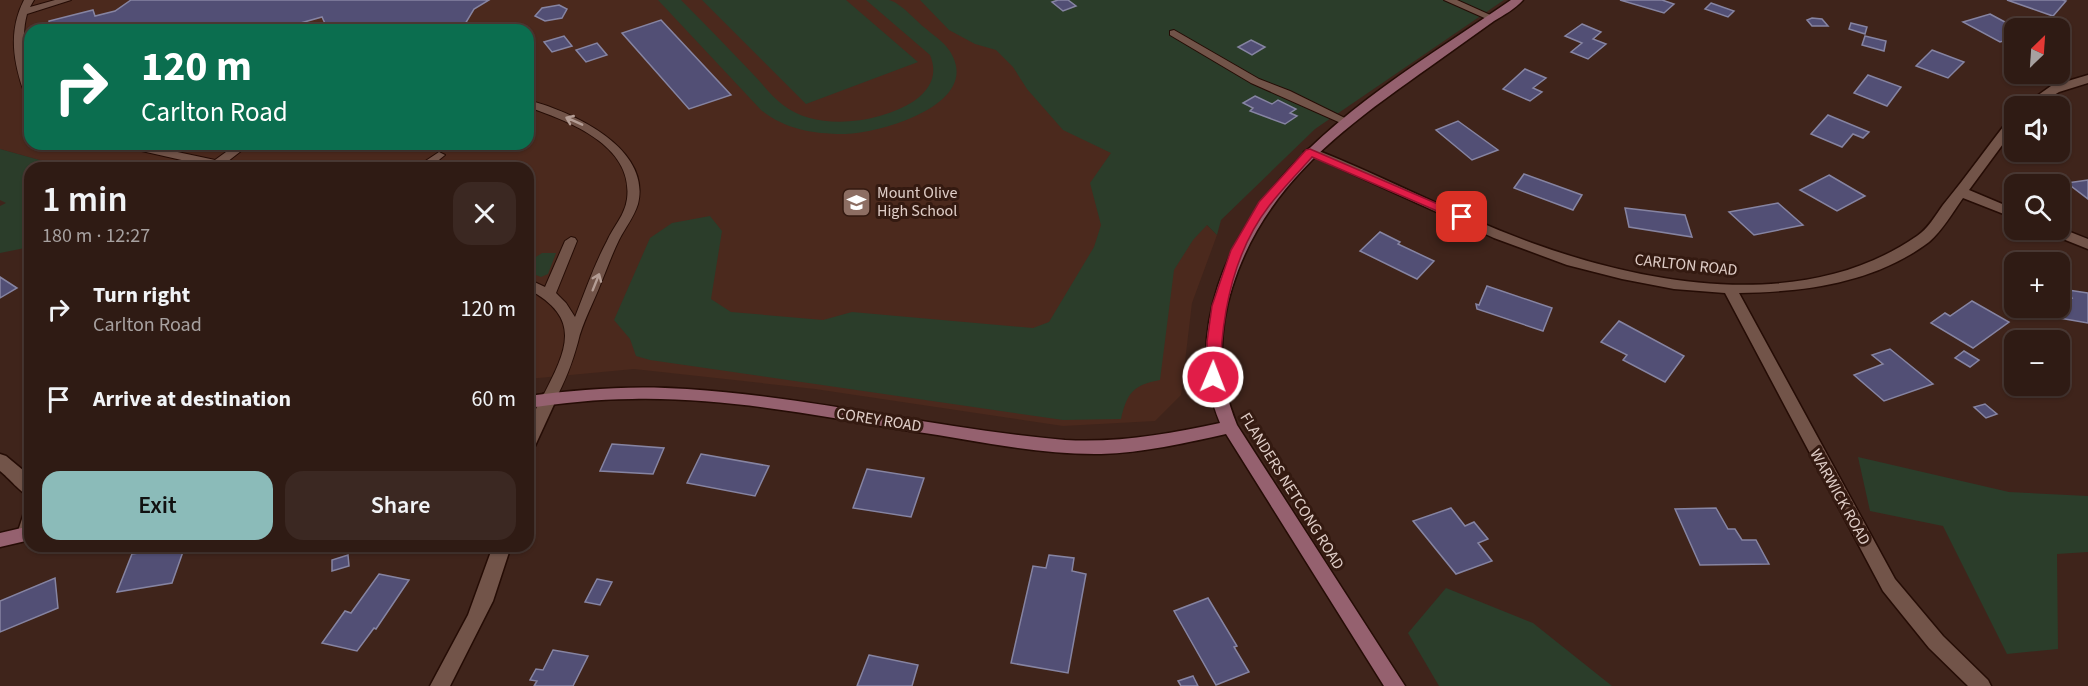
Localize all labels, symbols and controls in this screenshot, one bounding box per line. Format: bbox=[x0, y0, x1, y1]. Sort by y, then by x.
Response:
north arrow bbox=[2004, 18, 2070, 84]
map controls bbox=[2004, 18, 2070, 396]
text: 120 m bbox=[141, 37, 252, 97]
icon: right bbox=[42, 48, 120, 126]
text: Carlton Road bbox=[141, 93, 288, 132]
button: sound bbox=[2004, 96, 2070, 162]
one-way arrow bbox=[566, 115, 584, 126]
text: 1 min bbox=[42, 174, 128, 225]
button: search bbox=[2004, 174, 2070, 240]
button: close bbox=[453, 182, 516, 245]
place label: Mount Olive High School bbox=[877, 182, 957, 222]
school or university icon: Mount Olive High School bbox=[840, 186, 872, 218]
pin bbox=[1436, 191, 1487, 242]
icon: arrive bbox=[1445, 200, 1478, 233]
text: 180 m · 12:27 bbox=[42, 222, 150, 250]
street label: CARLTON ROAD bbox=[1634, 249, 1739, 281]
button: + bbox=[2004, 252, 2070, 318]
one-way arrow bbox=[591, 273, 602, 291]
text: Turn right bbox=[93, 279, 190, 311]
icon: right bbox=[42, 293, 75, 326]
text: 120 m bbox=[461, 293, 516, 325]
text: Carlton Road bbox=[93, 311, 202, 339]
button: − bbox=[2004, 330, 2070, 396]
position arrow bbox=[1181, 345, 1245, 409]
icon: arrive bbox=[42, 383, 75, 416]
text: Arrive at destination bbox=[93, 383, 291, 415]
text: 60 m bbox=[471, 383, 516, 415]
street label: COREY ROAD bbox=[835, 402, 923, 438]
street label: FLANDERS NETCONG ROAD bbox=[1235, 408, 1349, 574]
street label: WARWICK ROAD bbox=[1804, 445, 1876, 549]
button: Exit bbox=[42, 471, 273, 540]
button: Share bbox=[285, 471, 516, 540]

